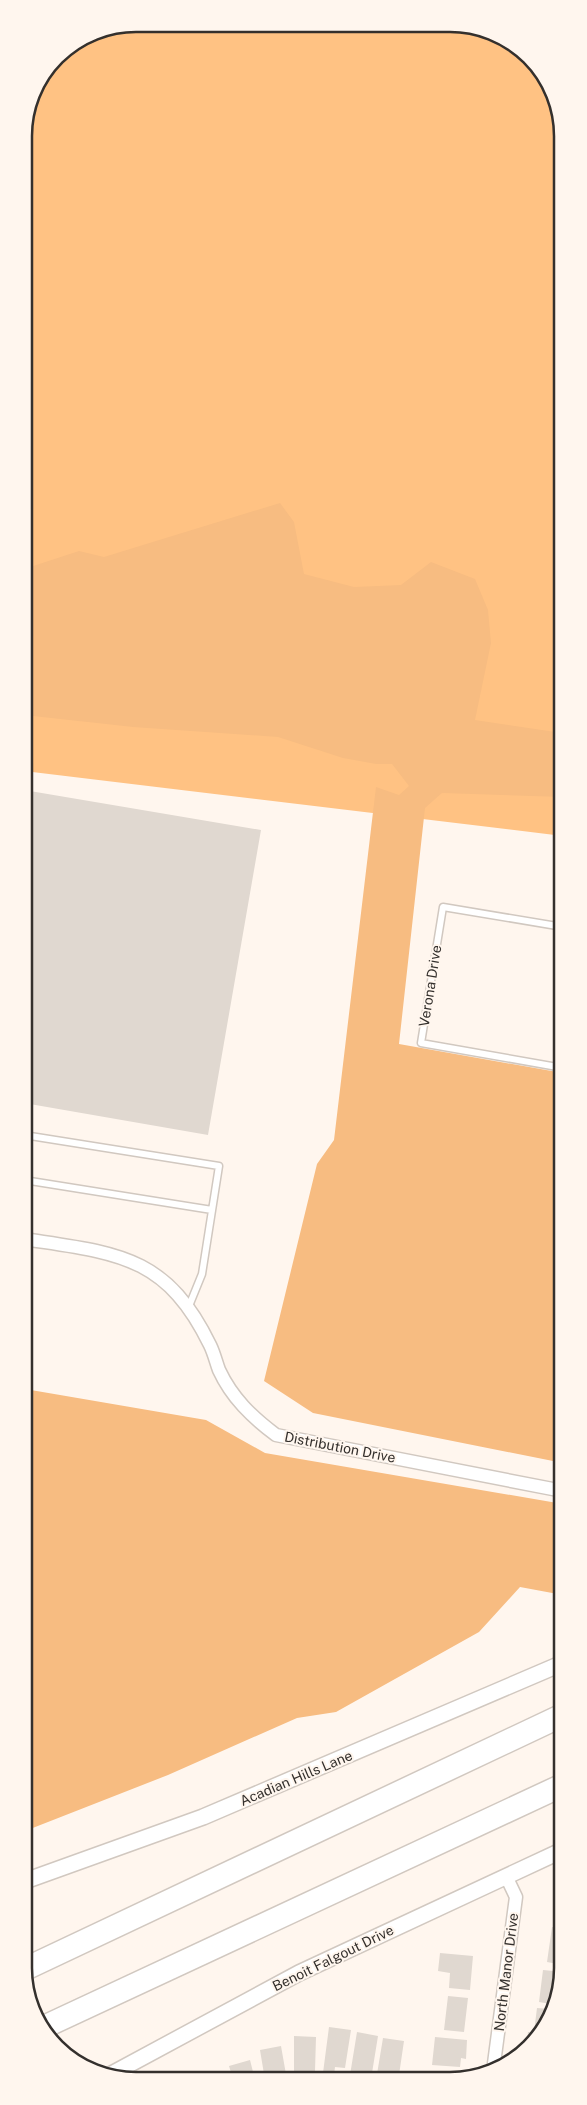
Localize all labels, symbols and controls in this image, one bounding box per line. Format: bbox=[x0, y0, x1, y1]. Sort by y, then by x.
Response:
street label: Verona Drive bbox=[416, 944, 444, 1028]
street label: Distribution Drive bbox=[283, 1428, 397, 1466]
street label: Acadian Hills Lane bbox=[237, 1747, 355, 1809]
street label: North Manor Drive bbox=[491, 1912, 521, 2032]
street label: Benoit Falgout Drive bbox=[270, 1922, 396, 1994]

